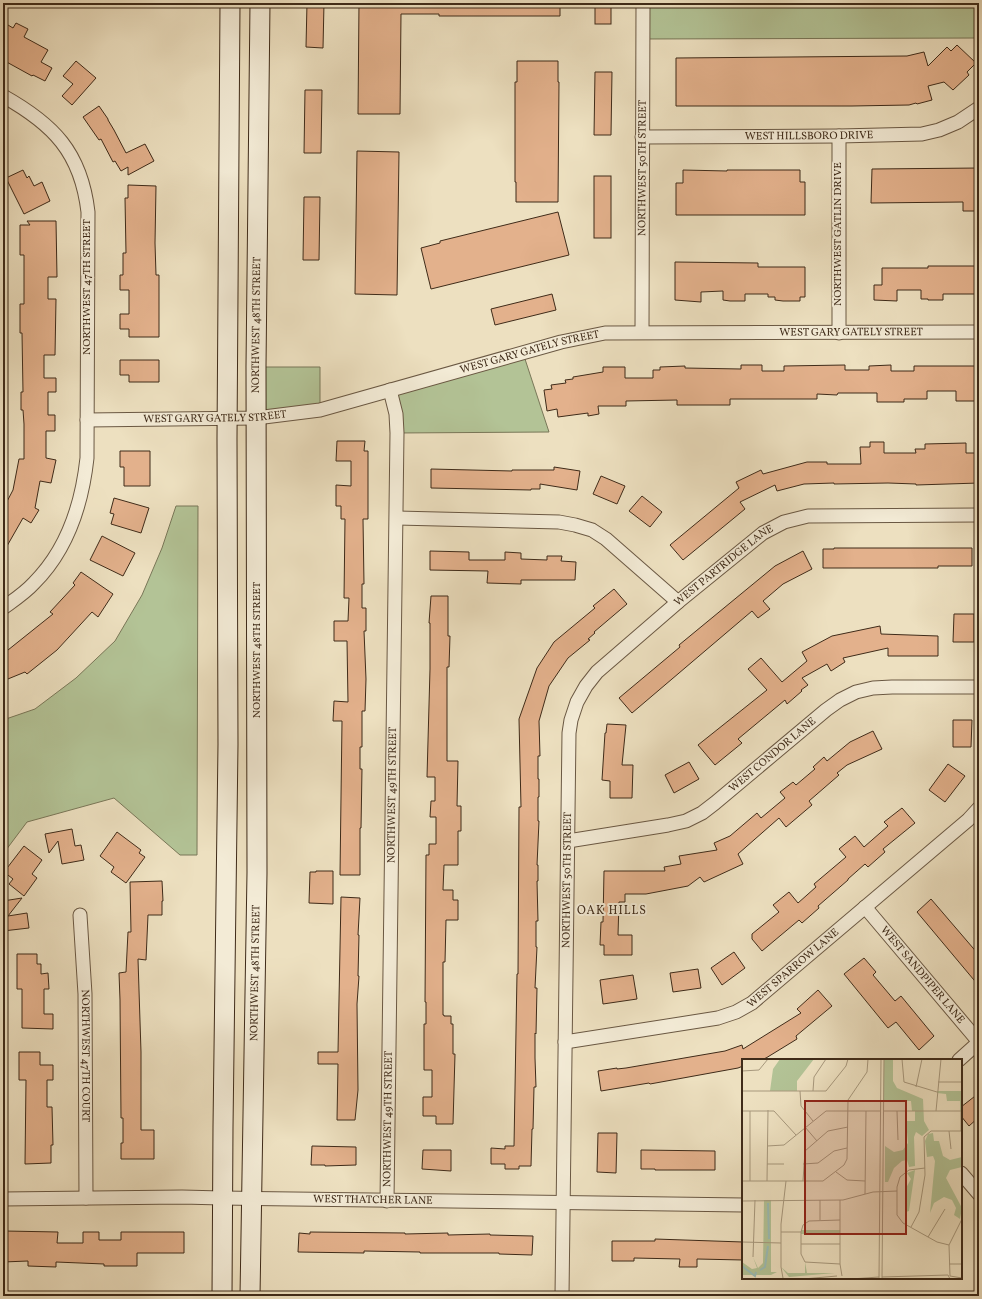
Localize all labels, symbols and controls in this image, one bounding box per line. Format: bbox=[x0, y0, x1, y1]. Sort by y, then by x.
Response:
street label: NORTHWEST 50TH STREET bbox=[635, 99, 650, 236]
street label: WEST HILLSBORO DRIVE bbox=[745, 128, 874, 144]
street label: NORTHWEST GATLIN DRIVE bbox=[831, 162, 846, 306]
street label: NORTHWEST 47TH STREET bbox=[80, 219, 95, 355]
street label: NORTHWEST 48TH STREET bbox=[248, 256, 265, 393]
street label: WEST GARY GATELY STREET bbox=[779, 325, 924, 340]
street label: WEST GARY GATELY STREET bbox=[458, 327, 601, 378]
street label: WEST GARY GATELY STREET bbox=[143, 407, 288, 427]
street label: WEST PARTRIDGE LANE bbox=[671, 521, 776, 610]
street label: NORTHWEST 48TH STREET bbox=[250, 581, 265, 718]
street label: WEST CONDOR LANE bbox=[726, 714, 819, 796]
street label: NORTHWEST 49TH STREET bbox=[384, 726, 401, 863]
street label: NORTHWEST 50TH STREET bbox=[559, 811, 576, 948]
district label: OAK HILLS bbox=[577, 903, 647, 919]
street label: NORTHWEST 48TH STREET bbox=[247, 904, 264, 1041]
street label: WEST SANDPIPER LANE bbox=[877, 923, 968, 1027]
street label: WEST SPARROW LANE bbox=[744, 925, 842, 1011]
street label: NORTHWEST 47TH COURT bbox=[77, 989, 93, 1123]
street label: NORTHWEST 49TH STREET bbox=[380, 1050, 396, 1187]
inset map bbox=[742, 1059, 962, 1279]
street label: WEST THATCHER LANE bbox=[313, 1192, 433, 1208]

